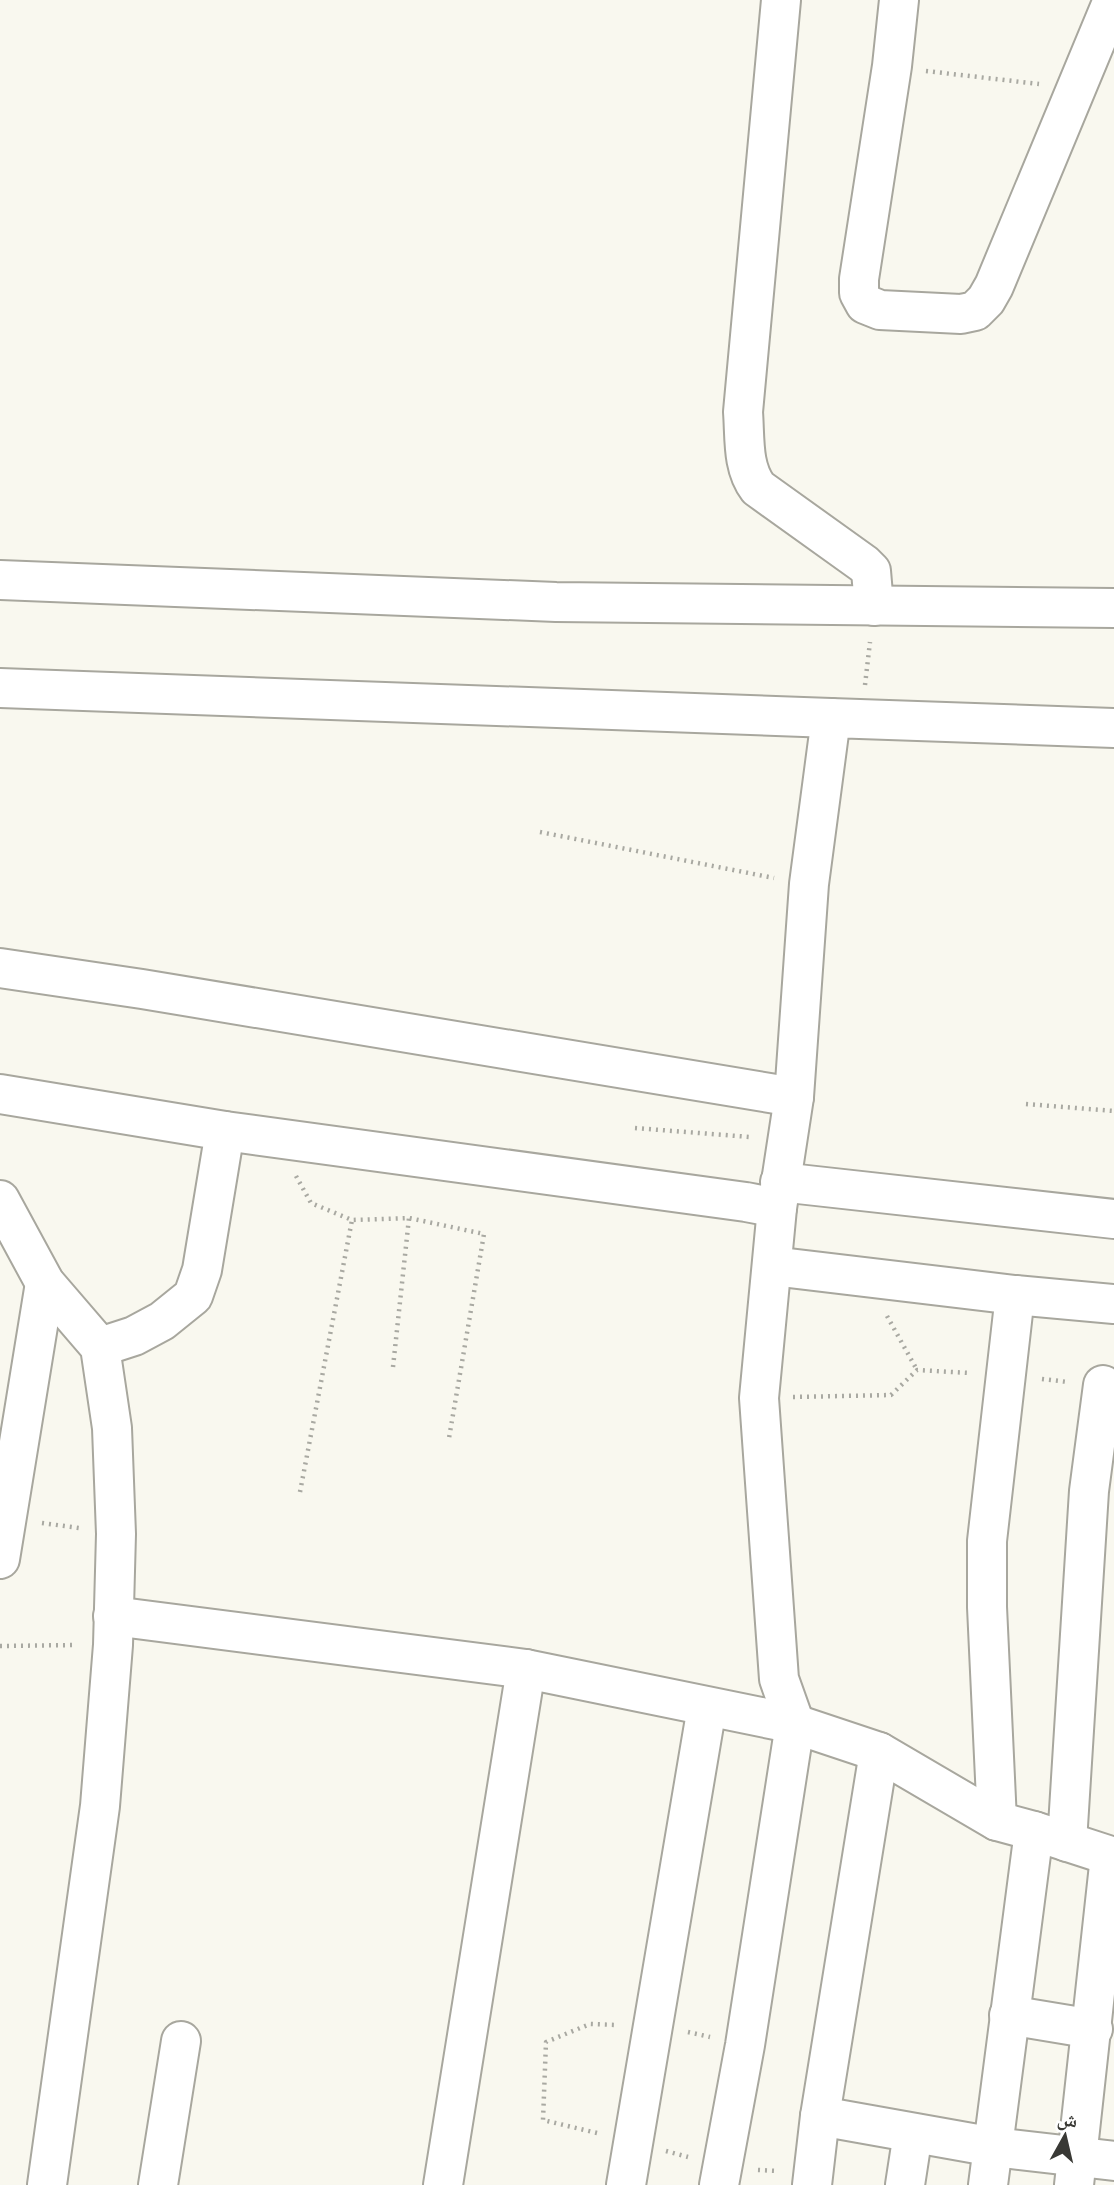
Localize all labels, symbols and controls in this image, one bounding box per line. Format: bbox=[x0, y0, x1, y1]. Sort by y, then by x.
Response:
north arrow bbox=[1030, 2101, 1100, 2171]
text: ش bbox=[1056, 2107, 1079, 2132]

